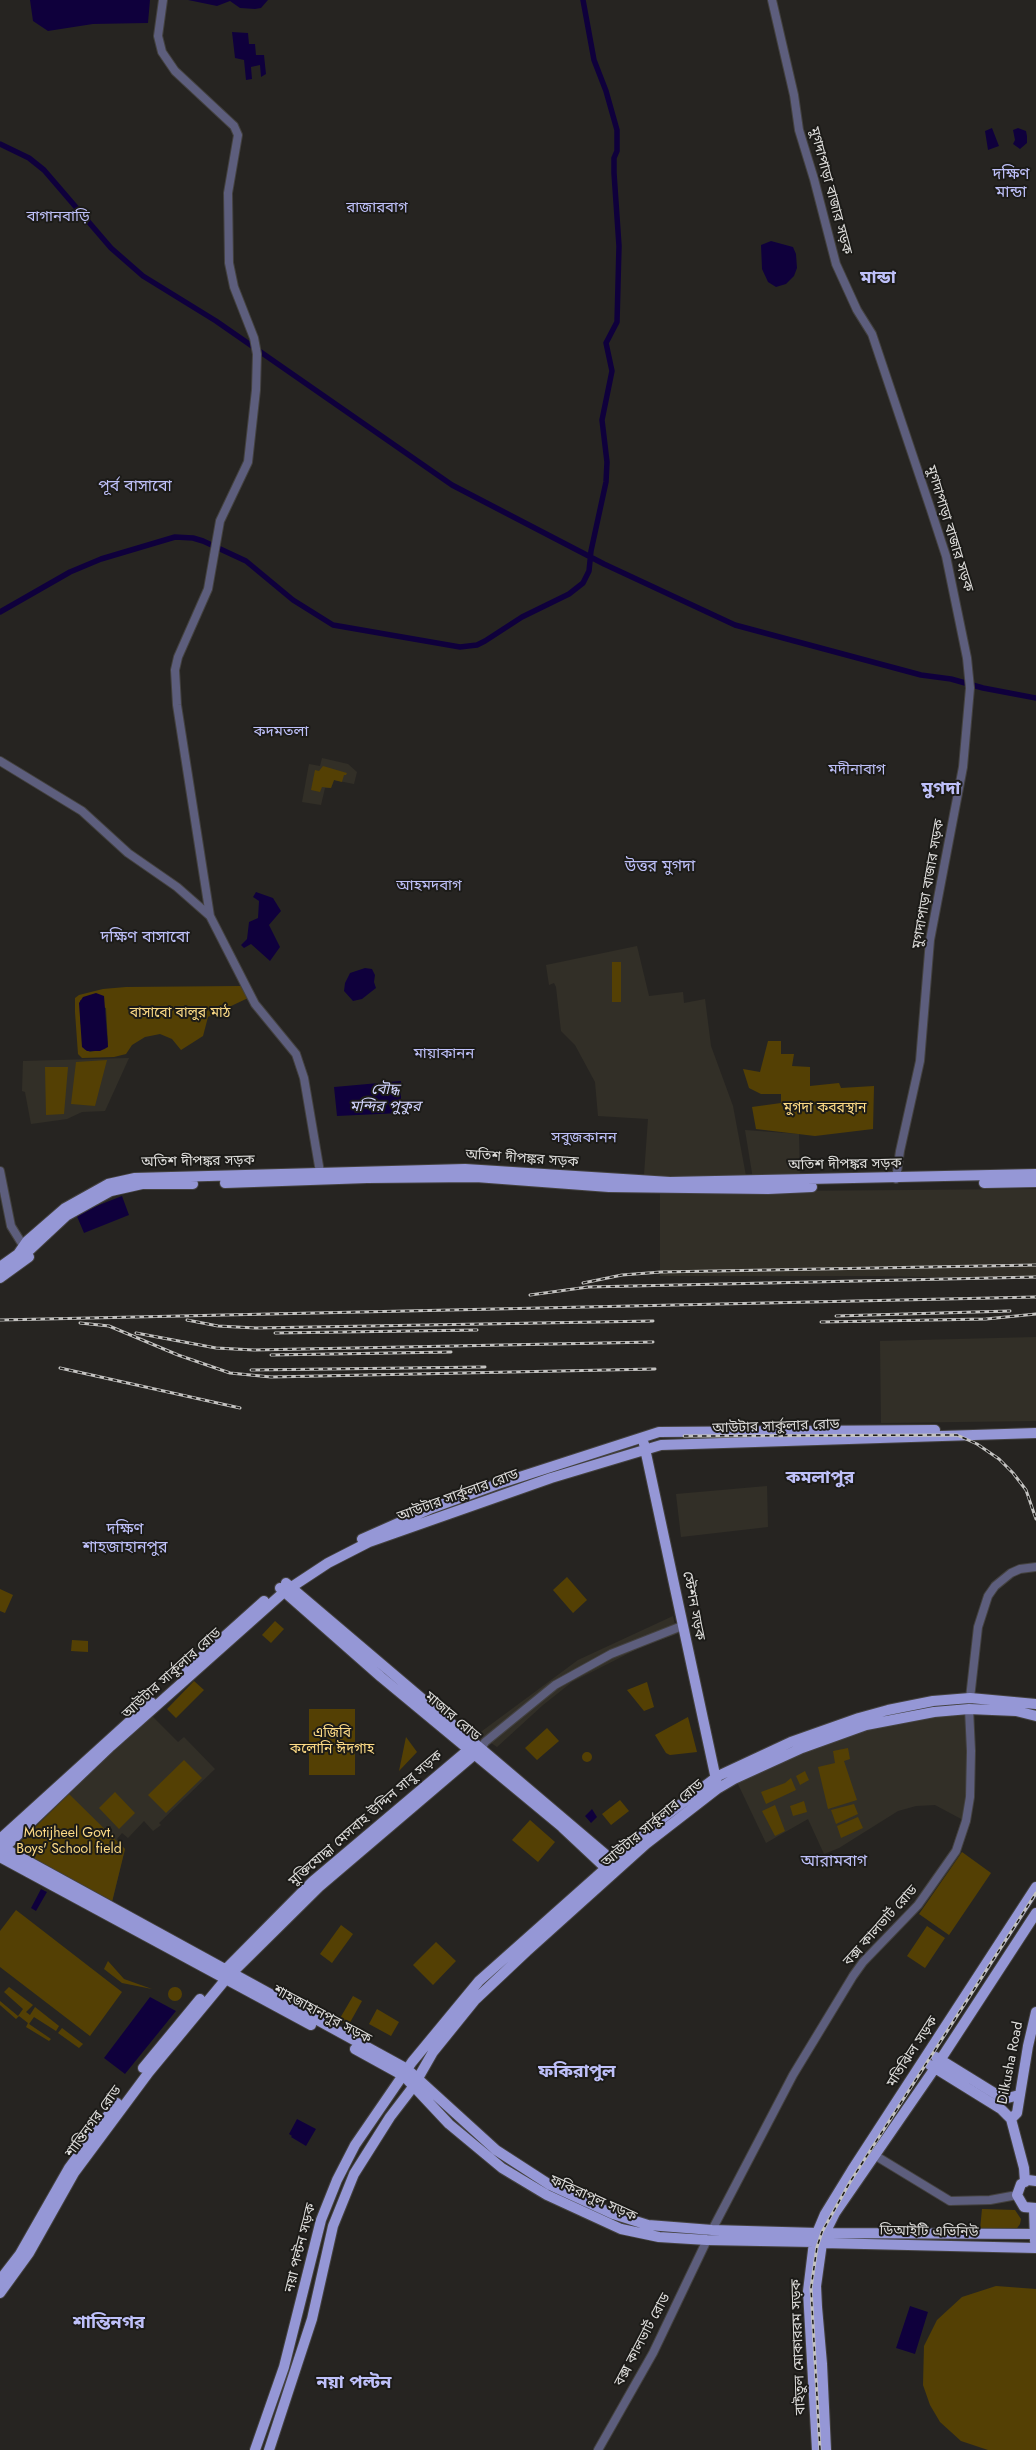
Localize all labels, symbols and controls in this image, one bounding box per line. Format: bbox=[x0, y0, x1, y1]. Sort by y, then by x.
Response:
street label: মুগদাপাড়া বাজার সড়ক bbox=[805, 126, 855, 256]
district label: দক্ষিণ মান্ডা bbox=[993, 165, 1029, 203]
district label: রাজারবাগ bbox=[346, 199, 408, 217]
district label: বাগানবাড়ি bbox=[26, 208, 90, 226]
district label: মান্ডা bbox=[860, 268, 896, 290]
street label: মুগদাপাড়া বাজার সড়ক bbox=[922, 464, 976, 594]
district label: পূর্ব বাসাবো bbox=[98, 477, 172, 497]
district label: কদমতলা bbox=[253, 723, 309, 741]
district label: মদীনাবাগ bbox=[828, 761, 886, 779]
district label: মুগদা bbox=[922, 779, 960, 801]
street label: মুগদাপাড়া বাজার সড়ক bbox=[909, 818, 949, 950]
district label: উত্তর মুগদা bbox=[625, 857, 695, 877]
district label: আহমদবাগ bbox=[396, 877, 462, 895]
district label: দক্ষিণ বাসাবো bbox=[100, 928, 190, 948]
park label: বাসাবো বালুর মাঠ bbox=[130, 1006, 230, 1022]
district label: মায়াকানন bbox=[414, 1045, 474, 1063]
water label: বৌদ্ধ মন্দির পুকুর bbox=[349, 1081, 421, 1116]
park label: মুগদা কবরস্থান bbox=[784, 1101, 866, 1117]
district label: সবুজকানন bbox=[551, 1129, 617, 1147]
street label: অতিশ দীপঙ্কর সড়ক bbox=[465, 1147, 579, 1171]
street label: অতিশ দীপঙ্কর সড়ক bbox=[141, 1153, 255, 1171]
street label: অতিশ দীপঙ্কর সড়ক bbox=[788, 1156, 902, 1174]
street label: আউটার সার্কুলার রোড bbox=[712, 1416, 840, 1438]
street label: আউটার সার্কুলার রোড bbox=[395, 1466, 521, 1526]
district label: কমলাপুর bbox=[786, 1468, 854, 1490]
district label: দক্ষিণ শাহজাহানপুর bbox=[82, 1520, 168, 1558]
street label: স্টেশন সড়ক bbox=[678, 1570, 708, 1642]
street label: আউটার সার্কুলার রোড bbox=[119, 1625, 225, 1723]
street label: মাজার রোড bbox=[421, 1689, 483, 1745]
park label: এজিবি কলোনি ঈদগাহ bbox=[290, 1726, 374, 1758]
street label: মুক্তিযোদ্ধা মেসবাহ উদ্দিন সাবু সড়ক bbox=[286, 1748, 446, 1890]
street label: আউটার সার্কুলার রোড bbox=[599, 1777, 707, 1871]
park label: Motijheel Govt. Boys' School field bbox=[16, 1826, 122, 1858]
district label: আরামবাগ bbox=[801, 1852, 867, 1872]
street label: বক্স কালভার্ট রোড bbox=[840, 1882, 922, 1970]
street label: শাহজাহানপুর সড়ক bbox=[270, 1982, 374, 2048]
street label: মতিঝিল সড়ক bbox=[884, 2013, 942, 2091]
street label: Dilkusha Road bbox=[995, 2020, 1027, 2106]
district label: ফকিরাপুল bbox=[538, 2062, 616, 2084]
street label: শান্তিনগর রোড bbox=[62, 2083, 126, 2161]
street label: ফকিরাপুল সড়ক bbox=[547, 2172, 639, 2226]
street label: নয়া পল্টন সড়ক bbox=[282, 2202, 320, 2294]
street label: ডিআইটি এভিনিউ bbox=[879, 2223, 979, 2241]
street label: বাইতুল মোকাররম সড়ক bbox=[788, 2279, 810, 2415]
street label: বক্স কালভার্ট রোড bbox=[611, 2291, 675, 2389]
district label: শান্তিনগর bbox=[73, 2313, 145, 2335]
district label: নয়া পল্টন bbox=[317, 2373, 391, 2395]

